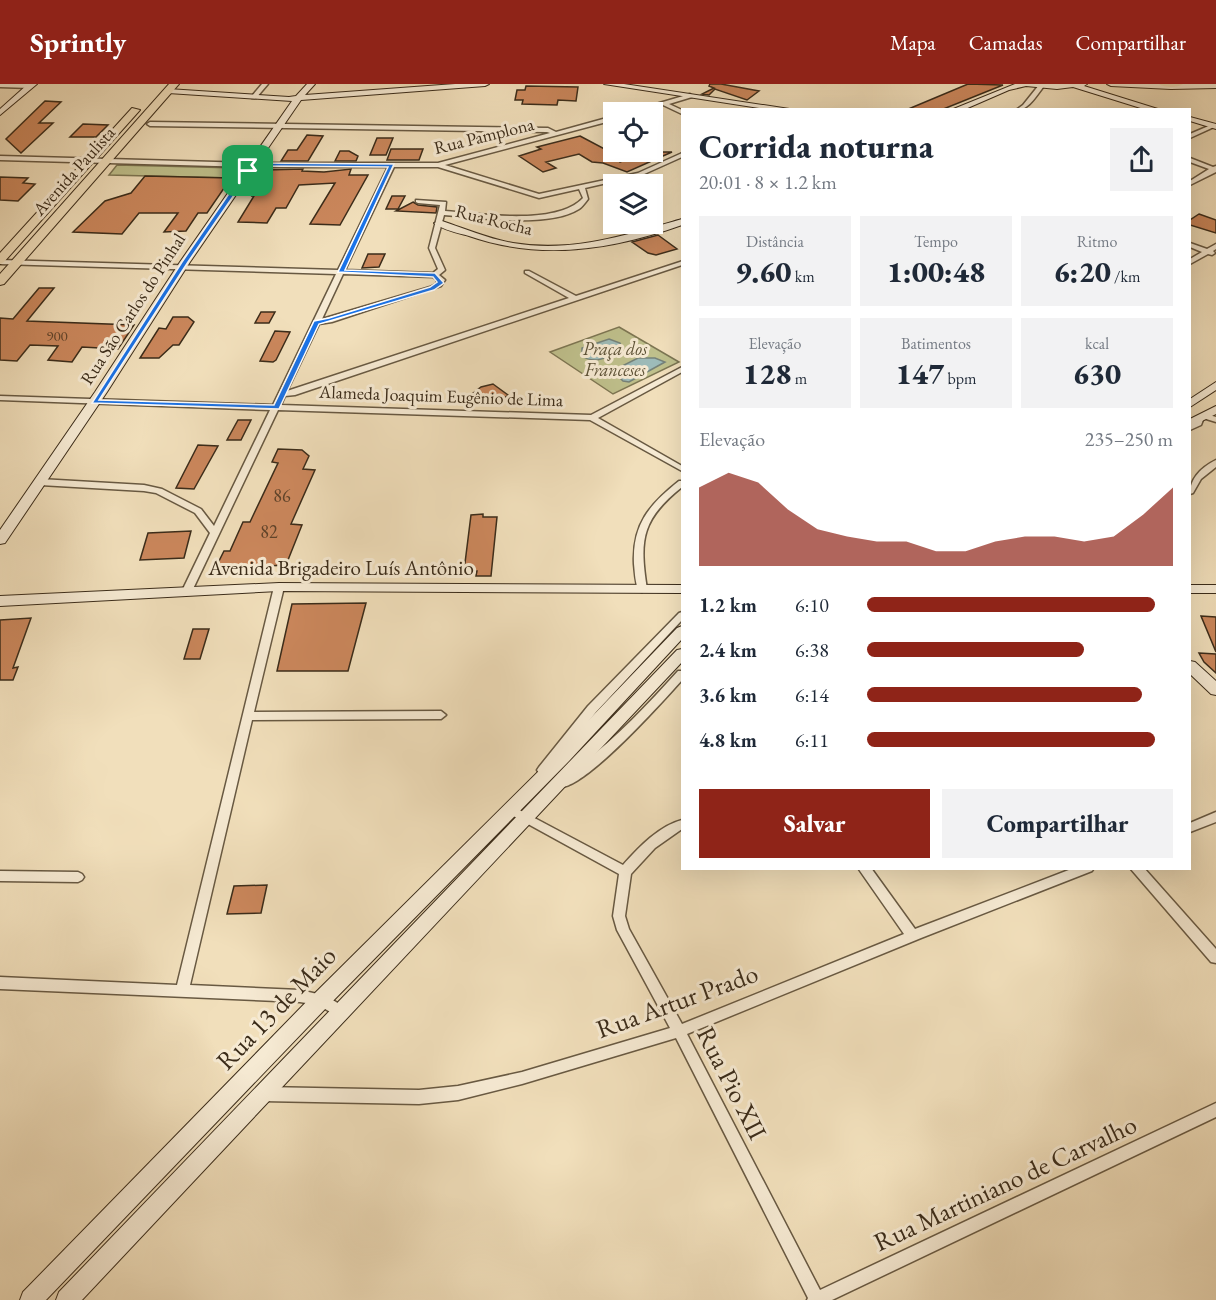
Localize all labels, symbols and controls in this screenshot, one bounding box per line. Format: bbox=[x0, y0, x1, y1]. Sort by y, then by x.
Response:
text: Sprintly bbox=[30, 24, 126, 60]
text: Mapa bbox=[890, 29, 936, 56]
text: Camadas bbox=[969, 29, 1042, 56]
text: Compartilhar bbox=[1075, 29, 1186, 56]
map controls bbox=[603, 102, 663, 234]
button: locate bbox=[603, 102, 663, 162]
street label: Rua Pamplona bbox=[431, 112, 537, 159]
street label: Avenida Paulista bbox=[27, 121, 120, 221]
text: Corrida noturna bbox=[699, 125, 933, 168]
button: share bbox=[1110, 128, 1173, 191]
pin bbox=[222, 145, 273, 196]
icon: arrive bbox=[231, 154, 264, 187]
text: 20:01 · 8 × 1.2 km bbox=[699, 169, 837, 195]
button: layers bbox=[603, 174, 663, 234]
street label: Rua Rocha bbox=[453, 199, 536, 240]
street label: Rua São Carlos do Pinhal bbox=[75, 229, 190, 389]
text: Distância bbox=[746, 231, 804, 252]
text: Tempo bbox=[914, 231, 958, 252]
text: Ritmo bbox=[1077, 231, 1117, 252]
text: 9.60 bbox=[735, 252, 791, 291]
text: 1:00:48 bbox=[887, 252, 985, 291]
text: 6:20 bbox=[1054, 252, 1111, 291]
text: km bbox=[791, 266, 815, 287]
text: /km bbox=[1111, 266, 1140, 287]
house number: 900 bbox=[46, 326, 68, 345]
text: Elevação bbox=[749, 333, 801, 354]
text: Batimentos bbox=[901, 333, 971, 354]
text: kcal bbox=[1085, 333, 1109, 354]
park label: Praça dos Franceses bbox=[583, 337, 648, 381]
text: 128 bbox=[743, 354, 791, 393]
text: 147 bbox=[896, 354, 944, 393]
text: 630 bbox=[1073, 354, 1121, 393]
text: m bbox=[791, 368, 807, 389]
text: bpm bbox=[944, 368, 976, 389]
street label: Alameda Joaquim Eugênio de Lima bbox=[318, 380, 564, 411]
text: Elevação bbox=[699, 426, 765, 452]
text: 235–250 m bbox=[1085, 426, 1173, 452]
house number: 86 bbox=[273, 484, 291, 507]
house number: 82 bbox=[260, 520, 278, 543]
street label: Avenida Brigadeiro Luís Antônio bbox=[207, 554, 474, 581]
text: 1.2 km bbox=[699, 592, 757, 618]
text: 6:10 bbox=[795, 592, 829, 618]
text: 2.4 km bbox=[699, 637, 757, 663]
text: 6:38 bbox=[795, 637, 829, 663]
text: 3.6 km bbox=[699, 682, 757, 708]
text: 6:14 bbox=[795, 682, 829, 708]
text: 4.8 km bbox=[699, 727, 757, 753]
text: 6:11 bbox=[795, 727, 829, 753]
button: Salvar bbox=[699, 789, 930, 858]
button: Compartilhar bbox=[942, 789, 1173, 858]
street label: Rua 13 de Maio bbox=[209, 939, 343, 1077]
street label: Rua Artur Prado bbox=[591, 956, 763, 1046]
street label: Rua Pio XII bbox=[689, 1021, 775, 1146]
street label: Rua Martiniano de Carvalho bbox=[868, 1107, 1142, 1259]

